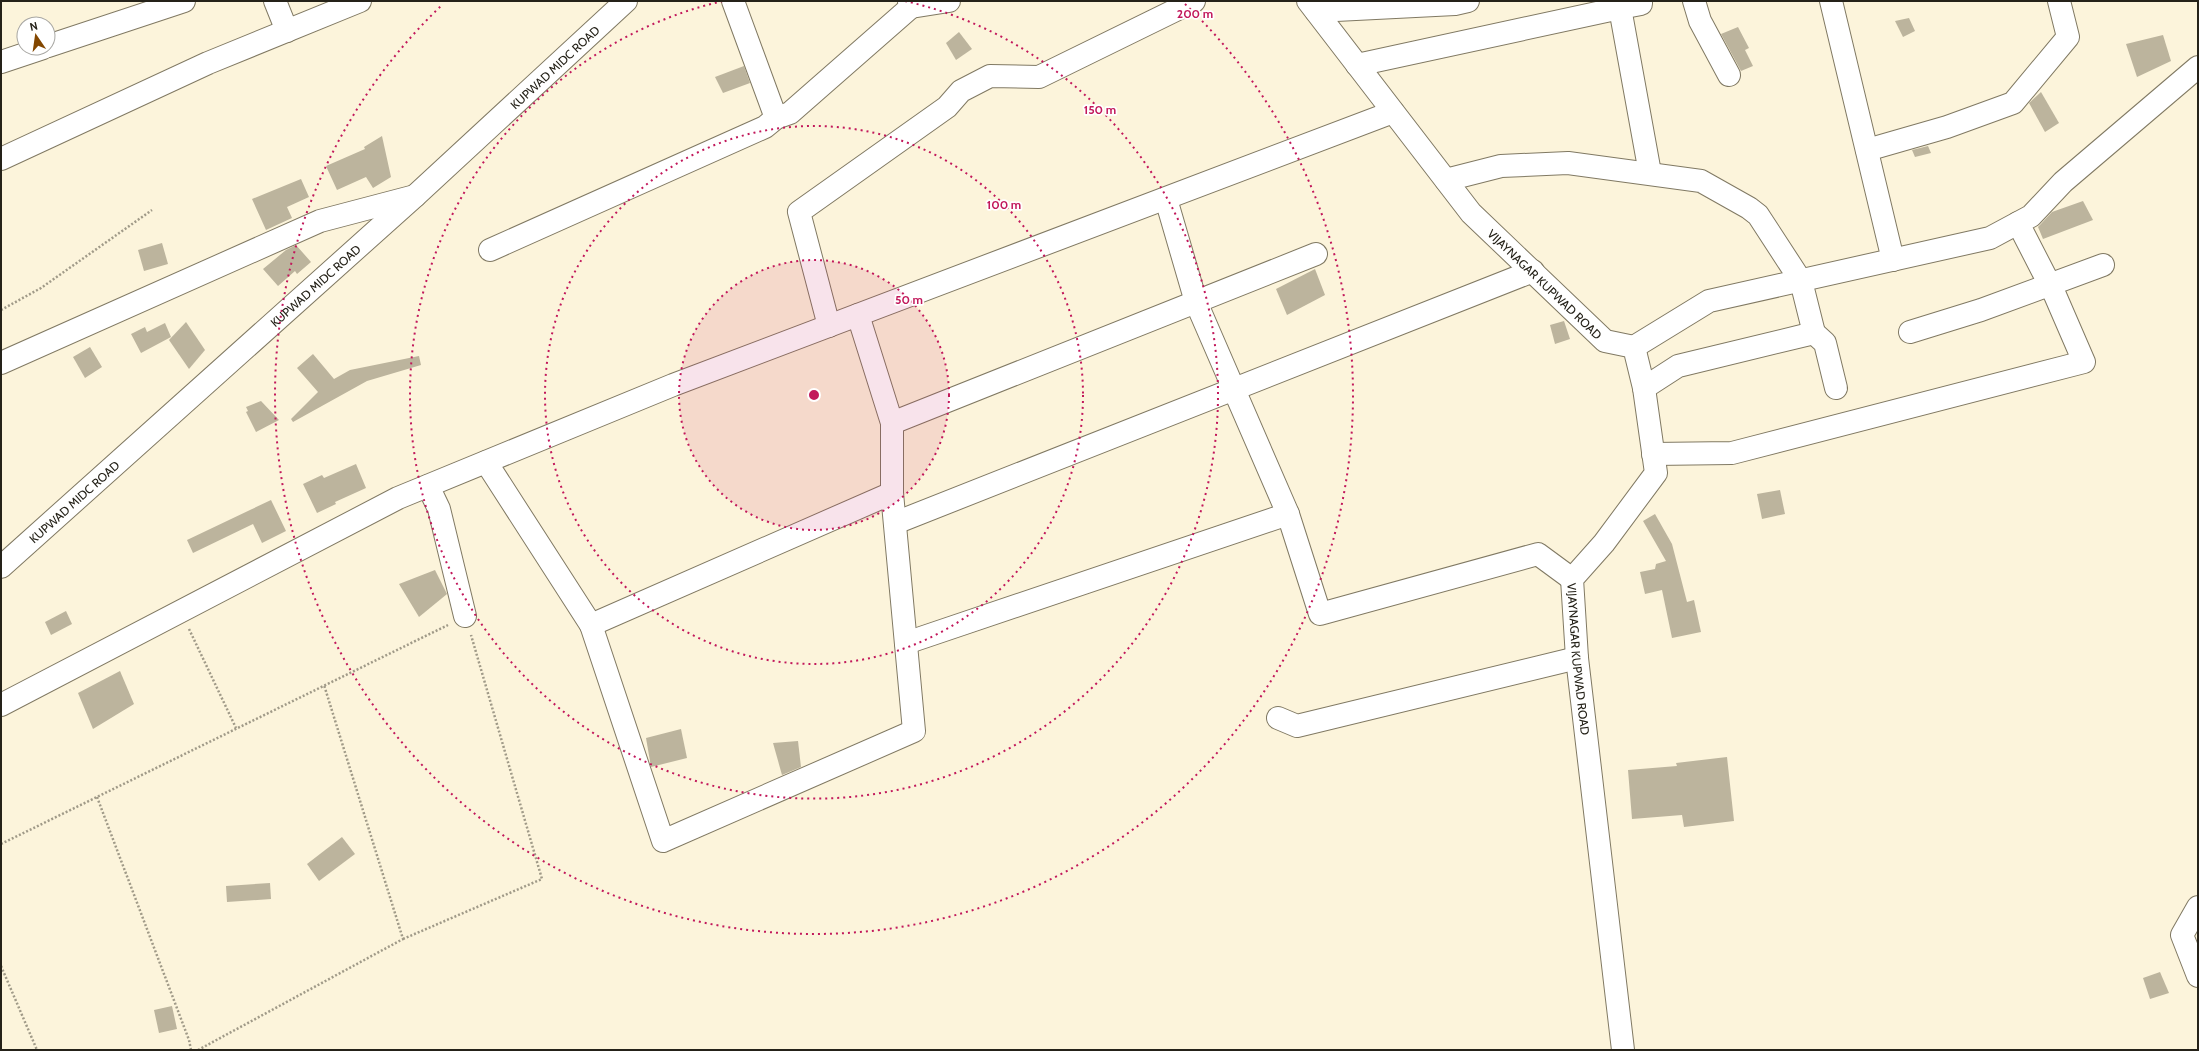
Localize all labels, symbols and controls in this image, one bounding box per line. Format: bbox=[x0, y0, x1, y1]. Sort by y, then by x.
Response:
text: 200 m bbox=[1177, 6, 1213, 21]
north arrow bbox=[16, 16, 56, 56]
text: N bbox=[28, 19, 39, 34]
street label: KUPWAD MIDC ROAD bbox=[507, 22, 603, 112]
text: 150 m bbox=[1084, 102, 1116, 117]
text: 100 m bbox=[987, 197, 1021, 212]
street label: VIJAYNAGAR KUPWAD ROAD bbox=[1485, 226, 1606, 342]
street label: KUPWAD MIDC ROAD bbox=[267, 241, 364, 330]
text: 50 m bbox=[895, 292, 923, 307]
centre of rings bbox=[807, 388, 821, 402]
street label: KUPWAD MIDC ROAD bbox=[26, 457, 122, 546]
street label: VIJAYNAGAR KUPWAD ROAD bbox=[1565, 582, 1594, 736]

